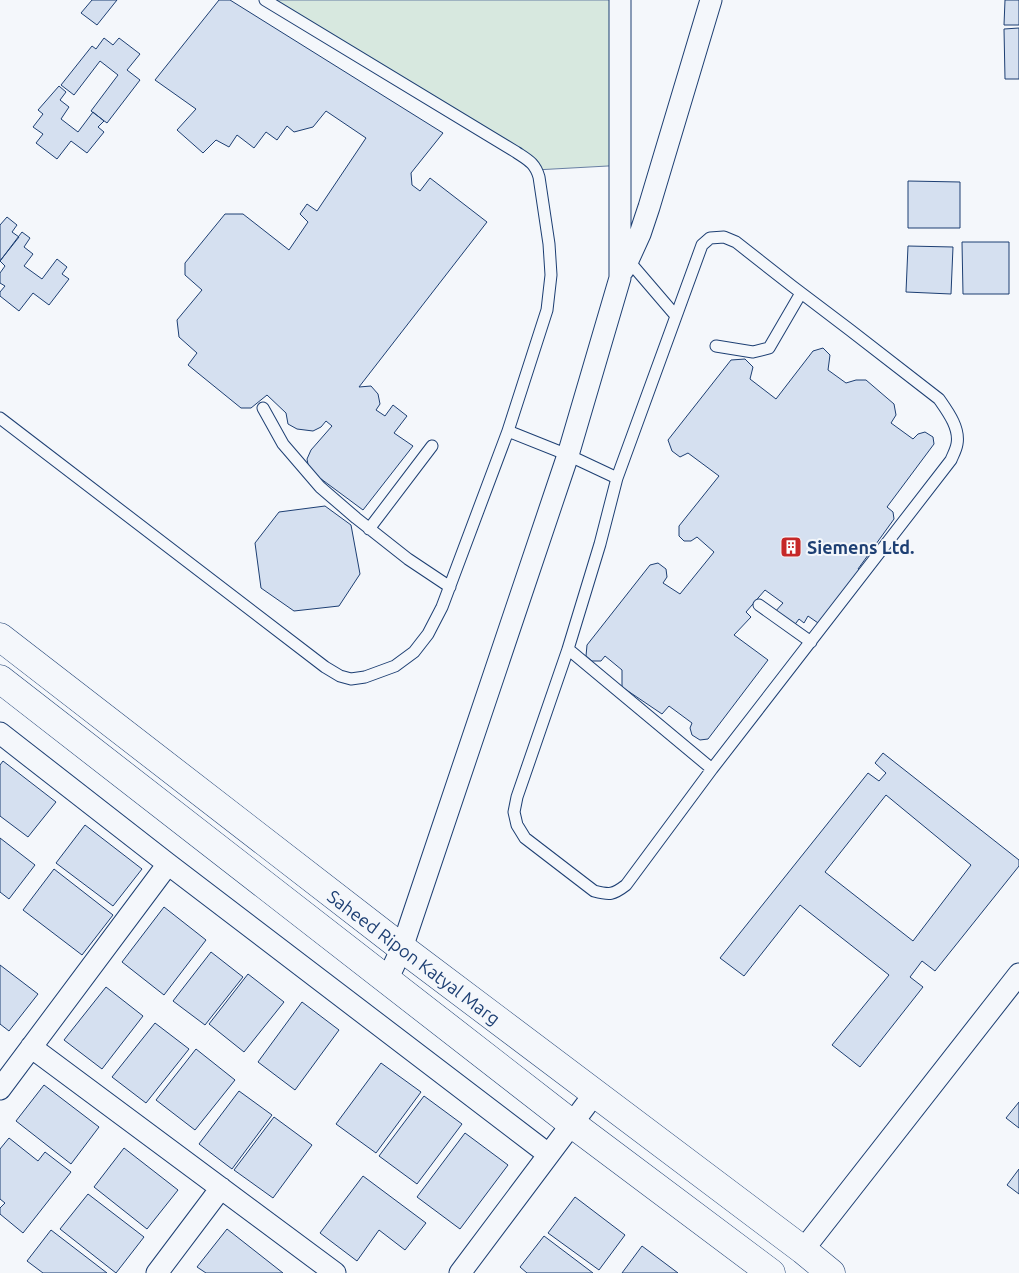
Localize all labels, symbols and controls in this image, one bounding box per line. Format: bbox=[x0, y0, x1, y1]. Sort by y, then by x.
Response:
building icon: Siemens Ltd. bbox=[779, 535, 803, 559]
place label: Siemens Ltd. bbox=[807, 537, 914, 557]
street label: Saheed Ripon Katyal Marg bbox=[324, 886, 504, 1028]

